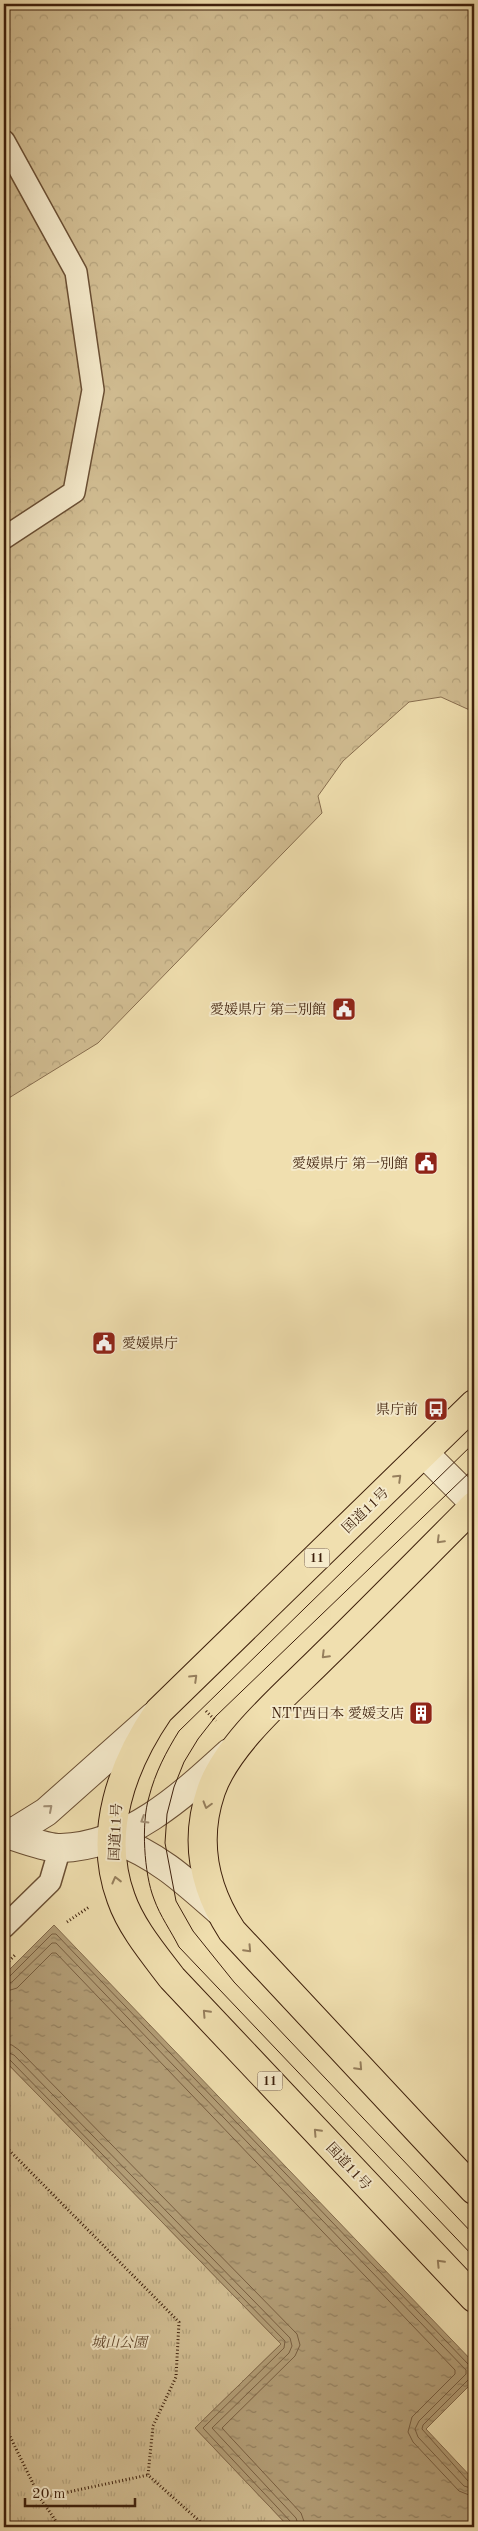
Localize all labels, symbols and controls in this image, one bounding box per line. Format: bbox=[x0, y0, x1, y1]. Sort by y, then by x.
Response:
public building icon: 愛媛県庁 第二別館 bbox=[331, 996, 357, 1022]
place label: 愛媛県庁 第二別館 bbox=[210, 1002, 326, 1017]
public building icon: 愛媛県庁 第一別館 bbox=[413, 1150, 439, 1176]
place label: 愛媛県庁 第一別館 bbox=[292, 1156, 408, 1171]
public building icon: 愛媛県庁 bbox=[91, 1330, 117, 1356]
place label: 愛媛県庁 bbox=[122, 1336, 178, 1351]
bus stop icon: 県庁前 bbox=[423, 1396, 449, 1422]
place label: 県庁前 bbox=[376, 1402, 418, 1417]
one-way arrow bbox=[392, 1475, 401, 1484]
street label: 国道11号 bbox=[339, 1485, 392, 1536]
one-way arrow bbox=[437, 1535, 446, 1544]
road number: 11 bbox=[304, 1549, 330, 1568]
one-way arrow bbox=[322, 1649, 331, 1658]
one-way arrow bbox=[188, 1674, 197, 1683]
building icon: NTT西日本 愛媛支店 bbox=[408, 1700, 434, 1726]
place label: NTT西日本 愛媛支店 bbox=[271, 1706, 404, 1721]
one-way arrow bbox=[202, 1801, 212, 1809]
street label: 国道11号 bbox=[106, 1803, 125, 1862]
one-way arrow bbox=[44, 1805, 53, 1814]
one-way arrow bbox=[140, 1813, 149, 1823]
one-way arrow bbox=[111, 1876, 122, 1885]
one-way arrow bbox=[242, 1943, 251, 1952]
one-way arrow bbox=[203, 2010, 212, 2019]
one-way arrow bbox=[353, 2062, 362, 2071]
road number: 11 bbox=[258, 2072, 282, 2090]
one-way arrow bbox=[314, 2128, 323, 2137]
street label: 国道11号 bbox=[323, 2140, 374, 2193]
one-way arrow bbox=[437, 2260, 446, 2269]
park label: 城山公園 bbox=[91, 2335, 149, 2350]
scale bar bbox=[25, 2476, 135, 2508]
text: 20 m bbox=[32, 2487, 66, 2502]

